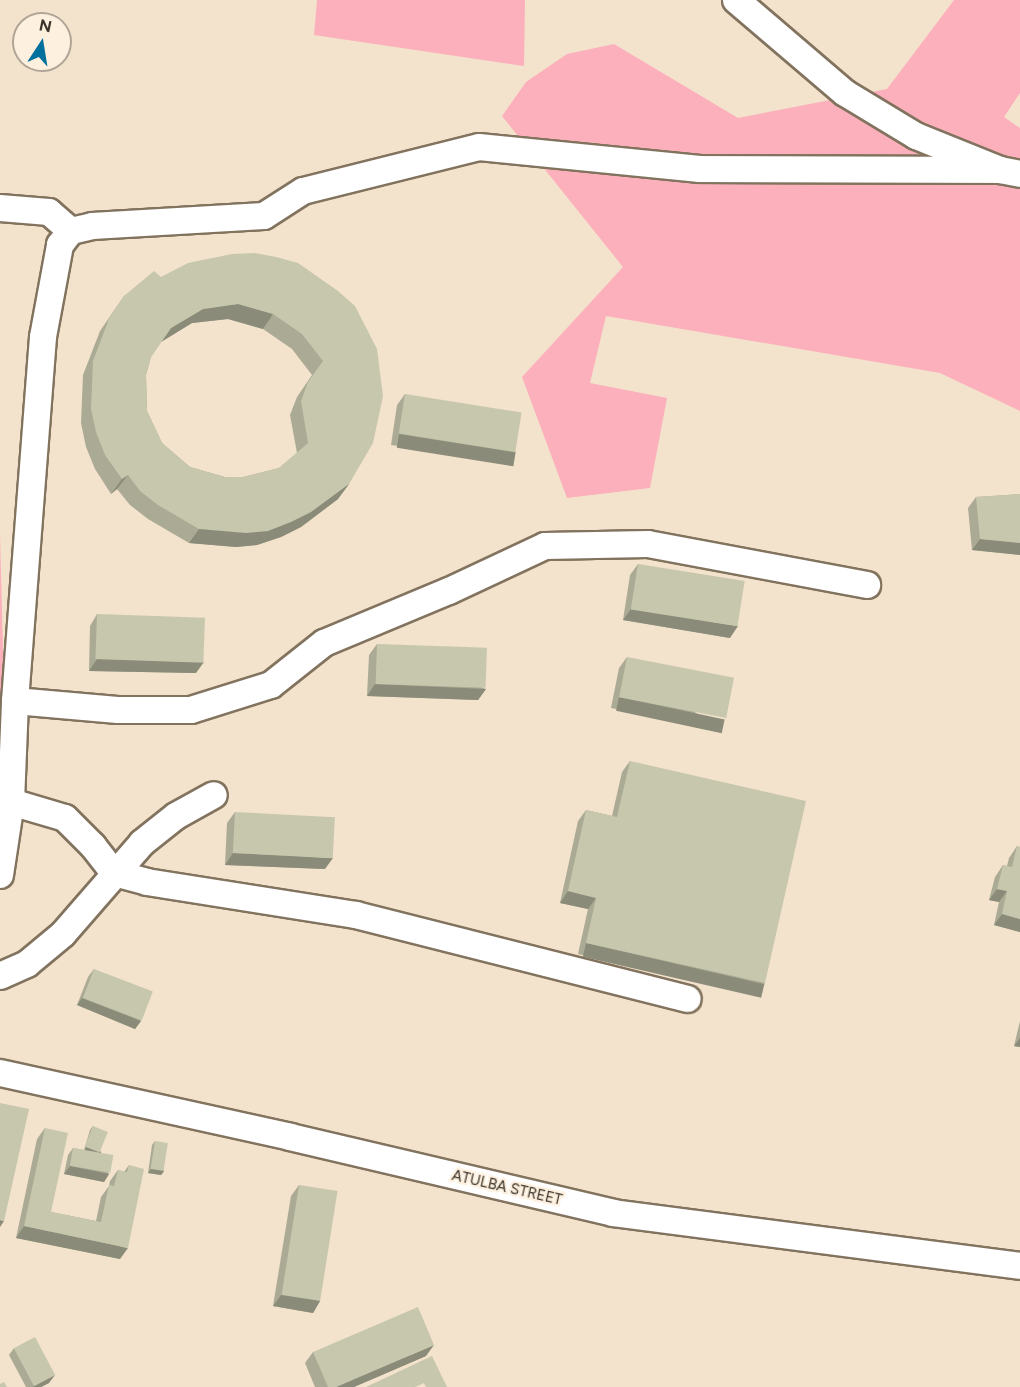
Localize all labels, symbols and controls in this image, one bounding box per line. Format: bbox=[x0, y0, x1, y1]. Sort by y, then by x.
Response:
north arrow bbox=[12, 12, 72, 72]
text: N bbox=[37, 15, 53, 36]
street label: ATULBA STREET bbox=[450, 1167, 564, 1209]

